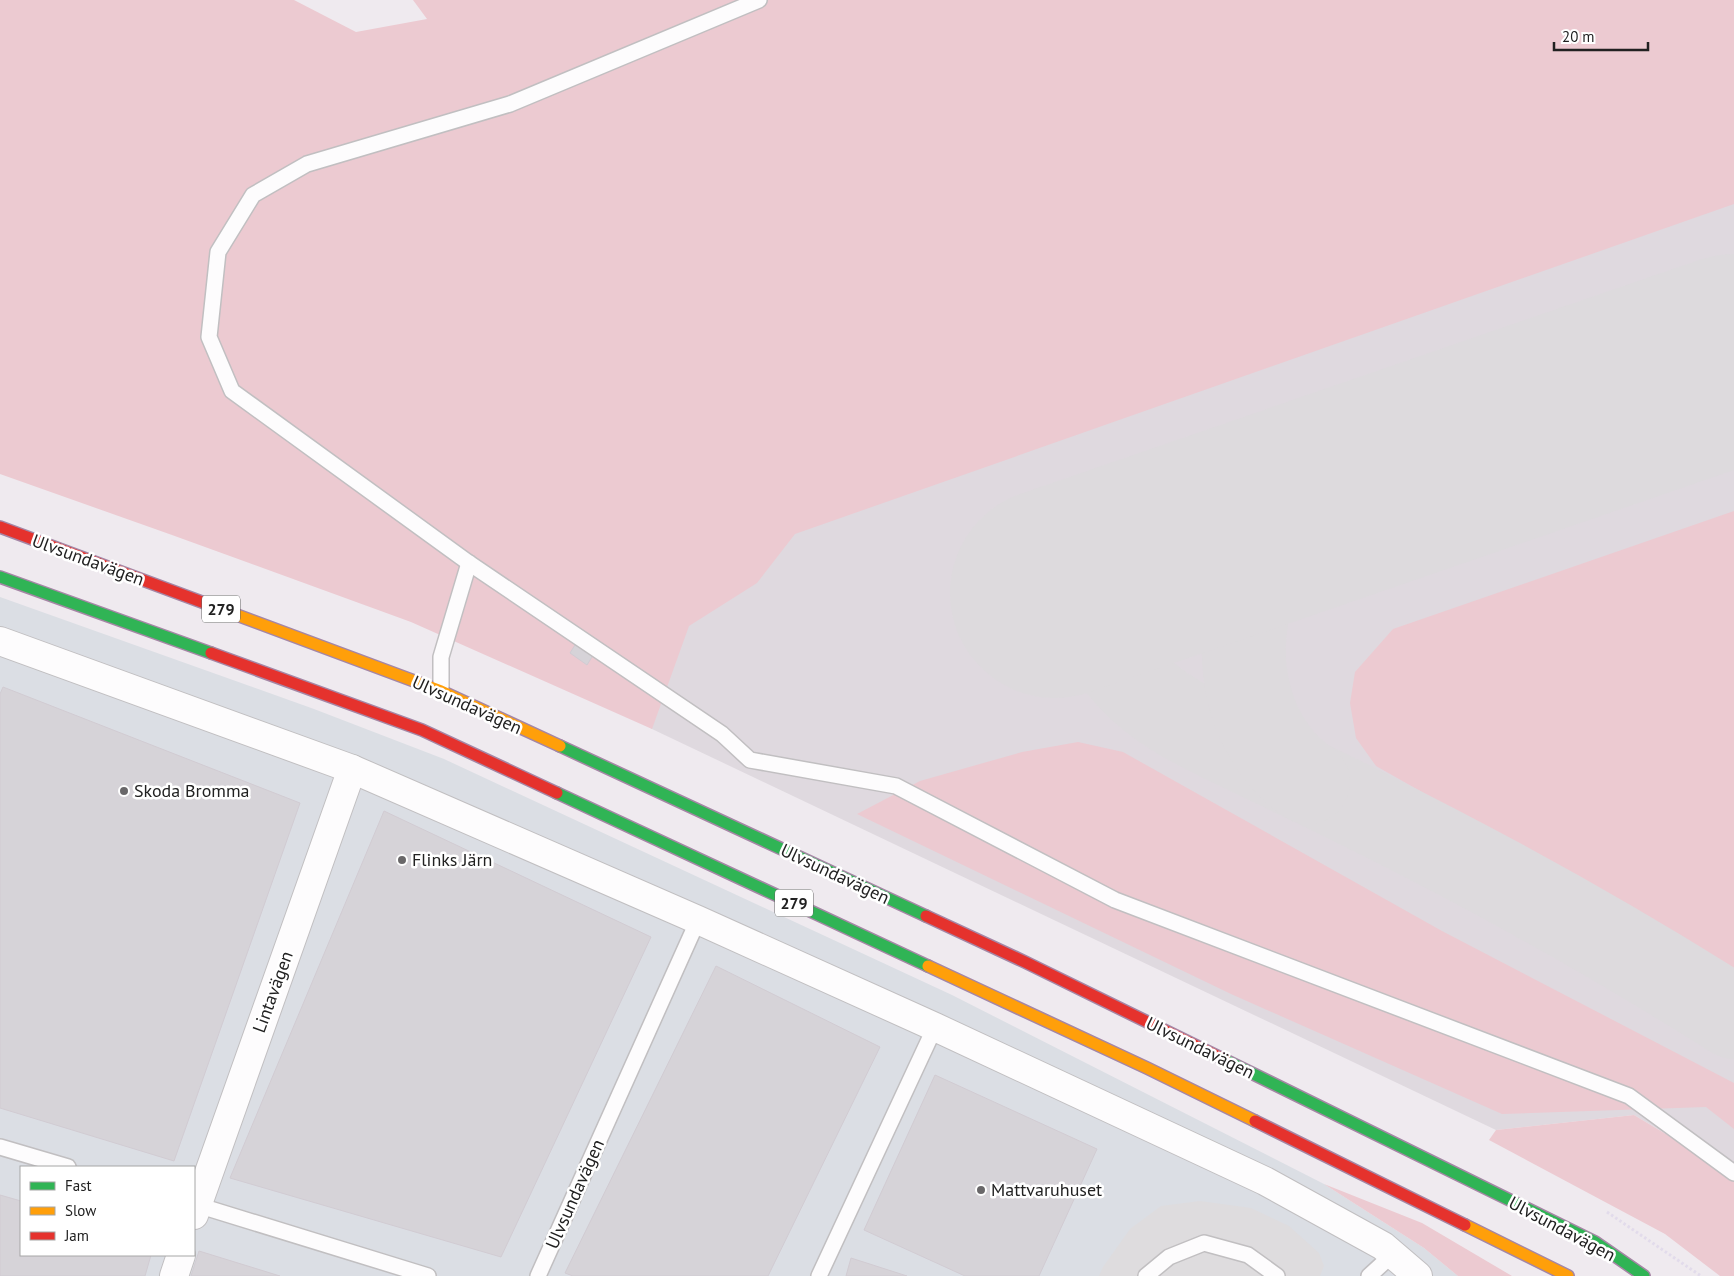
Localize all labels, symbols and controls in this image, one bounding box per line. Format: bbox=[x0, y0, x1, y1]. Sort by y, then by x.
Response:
scale bar bbox=[1554, 20, 1648, 52]
text: 20 m bbox=[1562, 27, 1595, 46]
street label: Ulvsundavägen bbox=[29, 529, 147, 590]
road number: 279 bbox=[202, 596, 240, 622]
street label: Ulvsundavägen bbox=[409, 670, 526, 739]
place label: Skoda Bromma bbox=[134, 779, 249, 802]
marker: Skoda Bromma bbox=[118, 785, 130, 797]
street label: Ulvsundavägen bbox=[777, 838, 893, 909]
place label: Flinks Järn bbox=[412, 848, 492, 871]
marker: Flinks Järn bbox=[396, 854, 408, 866]
road number: 279 bbox=[775, 890, 813, 916]
street label: Lintavägen bbox=[247, 948, 298, 1036]
street label: Ulvsundavägen bbox=[1142, 1011, 1258, 1084]
street label: Ulvsundavägen bbox=[540, 1135, 609, 1252]
legend bbox=[20, 1166, 195, 1256]
text: Fast bbox=[65, 1176, 92, 1195]
place label: Mattvaruhuset bbox=[991, 1178, 1102, 1201]
marker: Mattvaruhuset bbox=[975, 1184, 987, 1196]
street label: Ulvsundavägen bbox=[1505, 1191, 1620, 1266]
text: Slow bbox=[65, 1201, 96, 1220]
text: Jam bbox=[64, 1226, 89, 1245]

